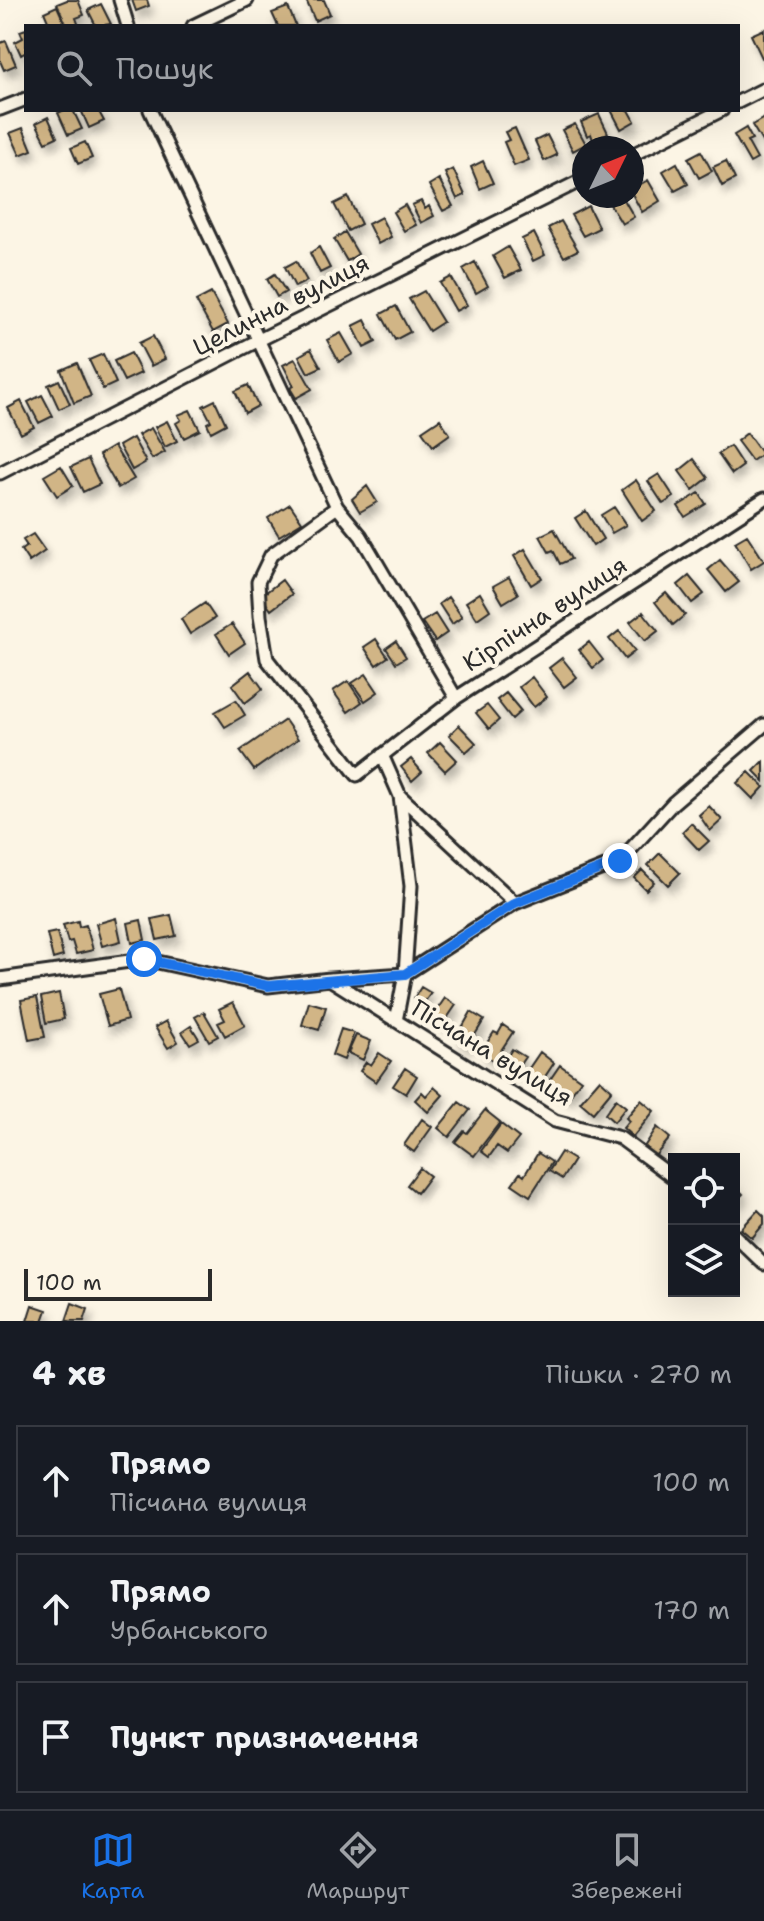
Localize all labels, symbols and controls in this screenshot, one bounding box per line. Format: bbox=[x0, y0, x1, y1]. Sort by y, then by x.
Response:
search box bbox=[24, 24, 740, 112]
icon: search bbox=[52, 46, 96, 90]
text: Пошук bbox=[116, 48, 213, 89]
north arrow bbox=[572, 136, 644, 208]
street label: Целинна вулиця bbox=[187, 247, 375, 363]
street label: Кiрпiчна вулиця bbox=[457, 549, 633, 679]
route end bbox=[602, 843, 638, 879]
route start bbox=[126, 941, 162, 977]
street label: Пiсчана вулиця bbox=[406, 992, 578, 1114]
map controls bbox=[668, 1153, 740, 1297]
button: locate bbox=[668, 1153, 740, 1225]
button: layers bbox=[668, 1225, 740, 1297]
scale bar bbox=[24, 1265, 212, 1301]
text: 100 m bbox=[36, 1268, 102, 1297]
text: 4 хв bbox=[32, 1350, 106, 1396]
text: Пішки · 270 m bbox=[546, 1356, 732, 1391]
text: Прямо bbox=[110, 1443, 211, 1484]
icon: ahead bbox=[34, 1459, 78, 1503]
text: 100 m bbox=[652, 1464, 730, 1499]
text: Пiсчана вулиця bbox=[110, 1484, 308, 1519]
text: Прямо bbox=[110, 1571, 211, 1612]
icon: ahead bbox=[34, 1587, 78, 1631]
text: 170 m bbox=[653, 1592, 730, 1627]
text: Урбанського bbox=[110, 1612, 268, 1647]
icon: arrive bbox=[34, 1715, 78, 1759]
text: Пункт призначення bbox=[110, 1717, 419, 1758]
tab: Карта bbox=[81, 1828, 144, 1905]
tab: Маршрут bbox=[306, 1828, 409, 1905]
tab: Збережені bbox=[571, 1828, 683, 1905]

